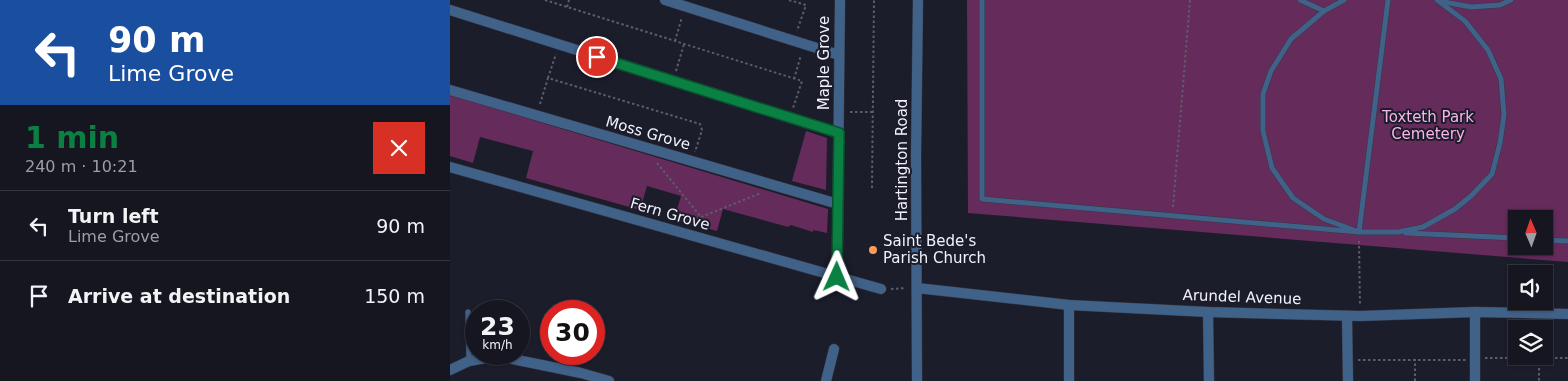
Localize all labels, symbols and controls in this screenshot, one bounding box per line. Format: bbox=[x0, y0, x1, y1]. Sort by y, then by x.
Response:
street label: Maple Grove bbox=[815, 16, 833, 110]
icon: left bbox=[25, 20, 90, 85]
text: 90 m bbox=[108, 20, 205, 60]
pin bbox=[576, 36, 618, 78]
icon: arrive bbox=[583, 43, 611, 71]
text: Lime Grove bbox=[108, 61, 234, 86]
street label: Hartington Road bbox=[893, 99, 911, 221]
park label: Toxteth Park Cemetery bbox=[1381, 108, 1474, 143]
street label: Moss Grove bbox=[604, 112, 692, 154]
text: 1 min bbox=[25, 120, 119, 155]
button: close bbox=[373, 122, 425, 174]
text: 240 m · 10:21 bbox=[25, 157, 138, 176]
street label: Fern Grove bbox=[628, 194, 712, 234]
text: Turn left bbox=[68, 205, 159, 227]
north arrow bbox=[1508, 210, 1552, 255]
map controls bbox=[1508, 210, 1553, 365]
icon: left bbox=[25, 212, 53, 240]
text: 90 m bbox=[376, 215, 425, 237]
text: Lime Grove bbox=[68, 227, 160, 246]
place label: Saint Bede's Parish Church bbox=[883, 232, 986, 267]
marker: Saint Bede's Parish Church bbox=[867, 244, 879, 256]
position arrow bbox=[810, 250, 862, 302]
button: sound bbox=[1508, 265, 1553, 310]
icon: arrive bbox=[25, 282, 53, 310]
text: Arrive at destination bbox=[68, 285, 290, 307]
text: 150 m bbox=[364, 285, 425, 307]
street label: Arundel Avenue bbox=[1182, 286, 1302, 308]
speed limit sign: 30 bbox=[540, 300, 605, 365]
text: 23 bbox=[480, 312, 515, 341]
button: layers bbox=[1508, 320, 1553, 365]
text: km/h bbox=[482, 338, 513, 352]

